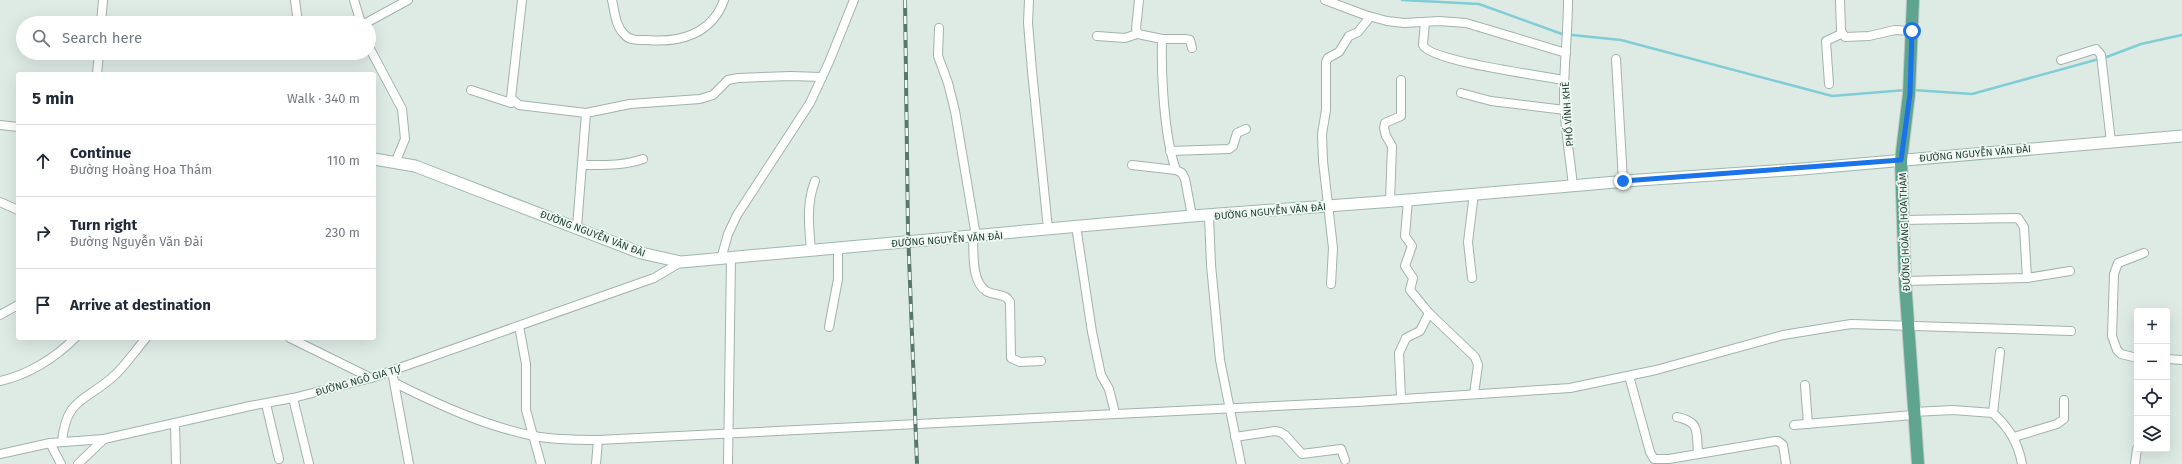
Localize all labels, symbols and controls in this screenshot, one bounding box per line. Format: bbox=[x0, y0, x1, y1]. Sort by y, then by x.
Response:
search box bbox=[16, 16, 376, 60]
route start bbox=[1903, 22, 1921, 40]
icon: search bbox=[30, 27, 52, 49]
text: Search here bbox=[62, 29, 142, 47]
street label: PHỐ VĨNH KHÊ bbox=[1557, 81, 1576, 147]
text: 5 min bbox=[32, 88, 74, 109]
text: Walk · 340 m bbox=[287, 91, 360, 106]
street label: ĐƯỜNG NGUYỄN VĂN ĐÀI bbox=[1919, 141, 2031, 165]
text: Continue bbox=[70, 144, 131, 162]
icon: ahead bbox=[32, 150, 54, 172]
text: 110 m bbox=[327, 153, 360, 168]
text: Đường Hoàng Hoa Thám bbox=[70, 162, 212, 177]
route end bbox=[1614, 172, 1632, 190]
street label: ĐƯỜNG HOÀNG HOA THÁM bbox=[1895, 172, 1913, 292]
street label: ĐƯỜNG NGUYỄN VĂN ĐÀI bbox=[1214, 199, 1326, 223]
street label: ĐƯỜNG NGUYỄN VĂN ĐÀI bbox=[538, 206, 648, 260]
text: Turn right bbox=[70, 216, 137, 234]
icon: right bbox=[32, 222, 54, 244]
text: 230 m bbox=[325, 225, 360, 240]
street label: ĐƯỜNG NGUYỄN VĂN ĐÀI bbox=[891, 228, 1003, 250]
text: Đường Nguyễn Văn Đài bbox=[70, 234, 203, 249]
icon: arrive bbox=[32, 294, 54, 316]
text: Arrive at destination bbox=[70, 296, 211, 314]
map controls bbox=[2134, 308, 2170, 452]
button: + bbox=[2134, 308, 2170, 344]
button: − bbox=[2134, 344, 2170, 380]
street label: ĐƯỜNG NGÔ GIA TỰ bbox=[314, 361, 403, 399]
button: locate bbox=[2134, 380, 2170, 416]
button: layers bbox=[2134, 416, 2170, 452]

